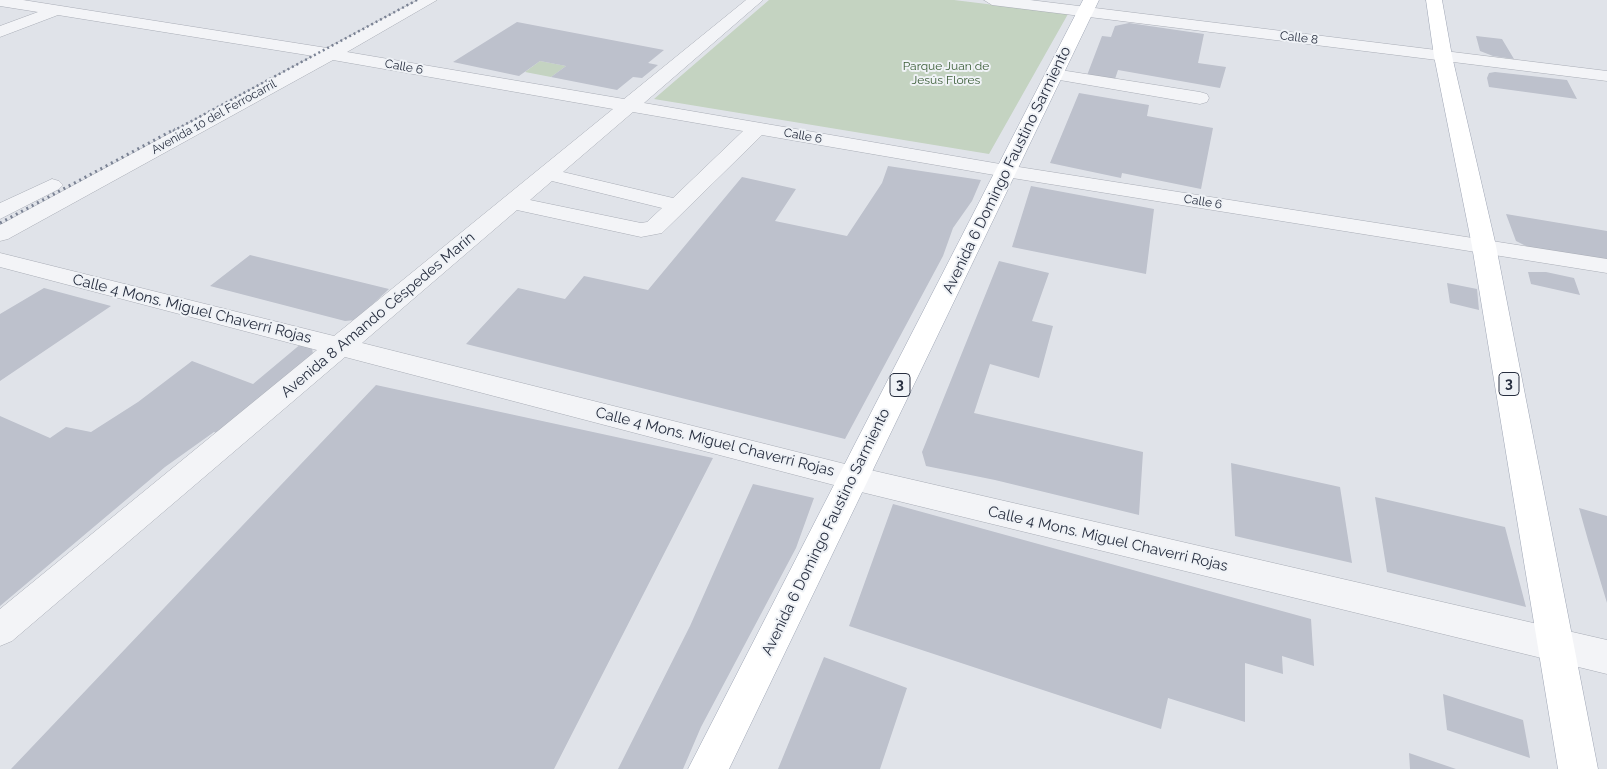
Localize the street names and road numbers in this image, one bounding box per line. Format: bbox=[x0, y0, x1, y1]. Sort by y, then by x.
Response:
street label: Calle 8 bbox=[1279, 29, 1319, 47]
street label: Avenida 6 Domingo Faustino Sarmiento bbox=[939, 43, 1075, 297]
street label: Calle 6 bbox=[384, 57, 424, 77]
street label: Avenida 10 del Ferrocarril bbox=[149, 77, 279, 157]
street label: Calle 6 bbox=[783, 126, 823, 146]
street label: Calle 6 bbox=[1183, 192, 1223, 212]
street label: Avenida 8 Amando Céspedes Marín bbox=[277, 229, 479, 401]
street label: Calle 4 Mons. Miguel Chaverri Rojas bbox=[71, 271, 313, 347]
road number: 3 bbox=[1499, 372, 1519, 396]
road number: 3 bbox=[890, 374, 910, 396]
street label: Calle 4 Mons. Miguel Chaverri Rojas bbox=[594, 404, 836, 480]
street label: Avenida 6 Domingo Faustino Sarmiento bbox=[758, 405, 894, 659]
street label: Calle 4 Mons. Miguel Chaverri Rojas bbox=[986, 503, 1230, 575]

